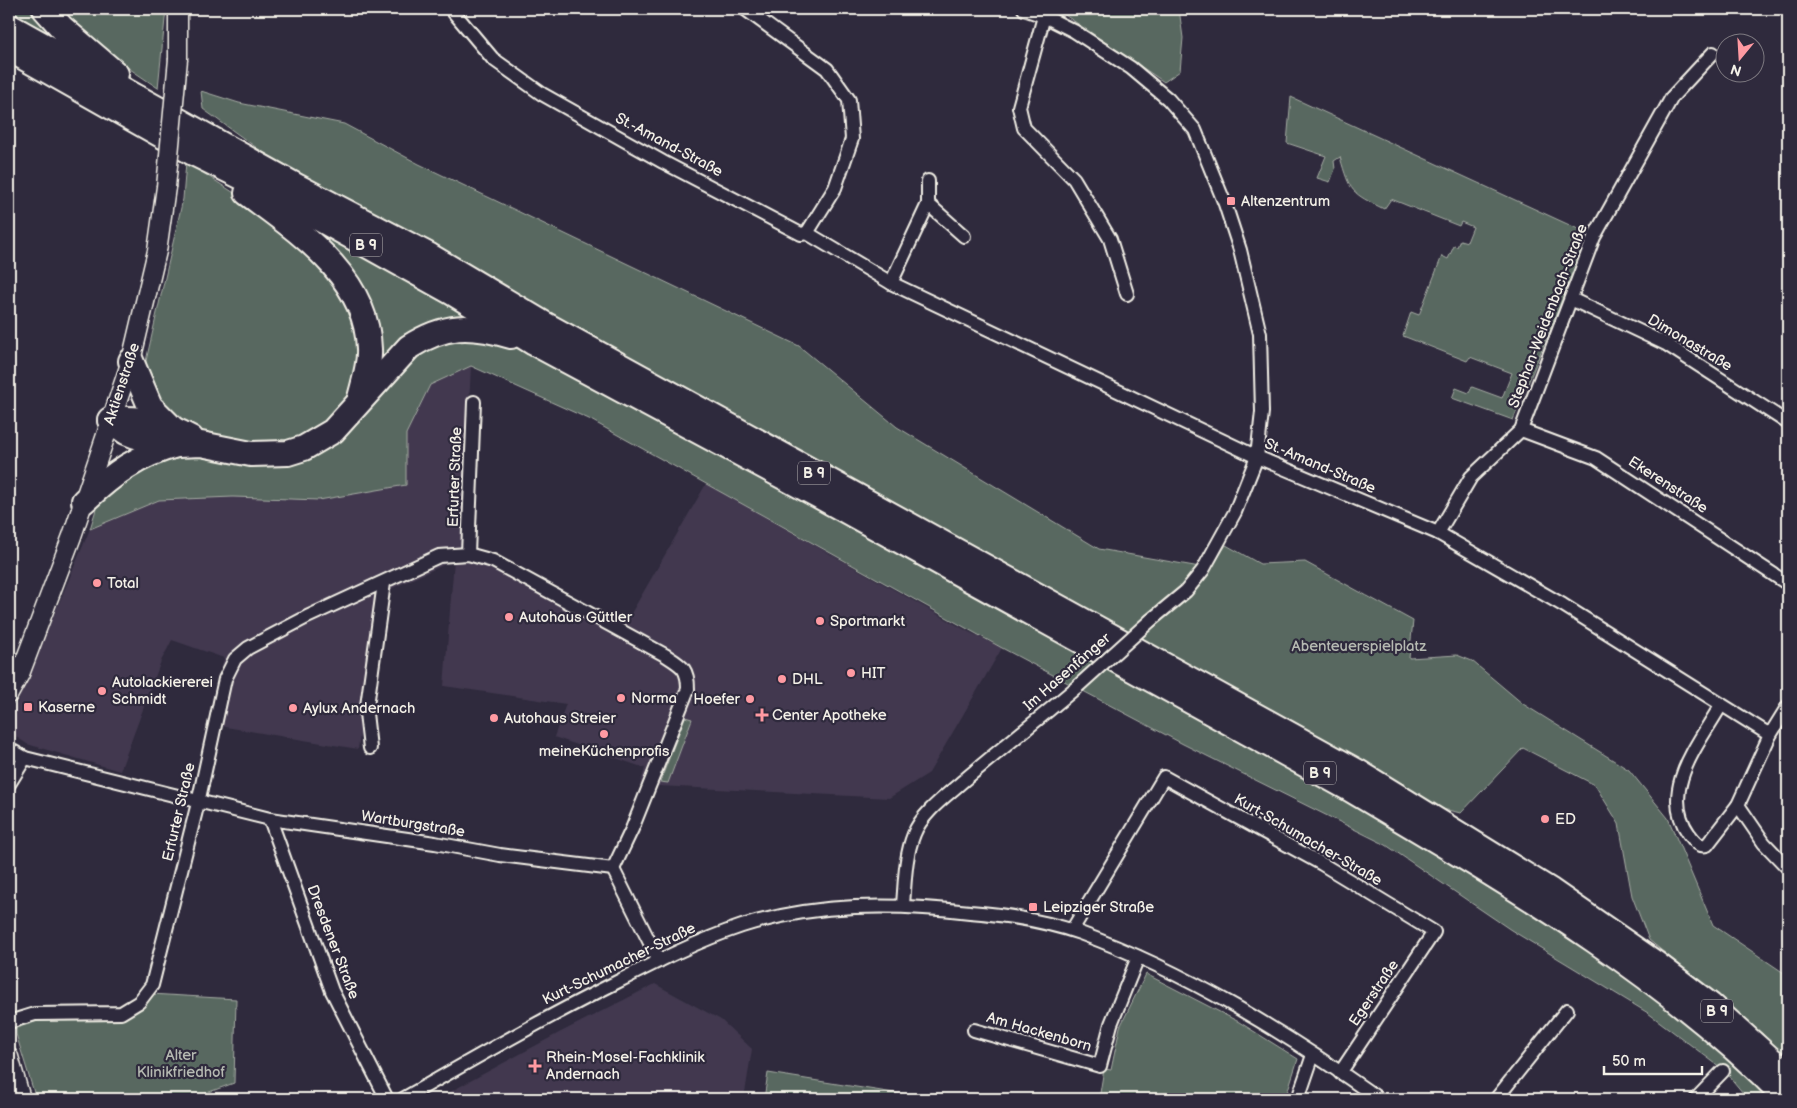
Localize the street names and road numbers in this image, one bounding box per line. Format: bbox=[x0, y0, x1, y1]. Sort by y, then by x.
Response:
street label: St.-Amand-Straße bbox=[612, 109, 726, 181]
street label: Stephan-Weidenbach-Straße bbox=[1504, 221, 1592, 411]
road number: B 9 bbox=[350, 234, 382, 256]
street label: Dimonastraße bbox=[1644, 310, 1736, 376]
street label: Aktienstraße bbox=[100, 340, 144, 428]
street label: Erfurter Straße bbox=[444, 426, 466, 527]
street label: St.-Amand-Straße bbox=[1261, 434, 1379, 498]
street label: Ekerenstraße bbox=[1625, 452, 1712, 518]
road number: B 9 bbox=[798, 462, 830, 484]
street label: Im Hasenfänger bbox=[1019, 629, 1115, 715]
street label: Erfurter Straße bbox=[158, 761, 200, 863]
road number: B 9 bbox=[1304, 761, 1336, 784]
street label: Kurt-Schumacher-Straße bbox=[1230, 790, 1386, 890]
street label: Wartburgstraße bbox=[360, 806, 466, 842]
street label: Dresdener Straße bbox=[302, 882, 364, 1002]
street label: Kurt-Schumacher-Straße bbox=[539, 919, 699, 1009]
street label: Egerstraße bbox=[1345, 956, 1403, 1030]
road number: B 9 bbox=[1701, 999, 1733, 1022]
street label: Am Hackenborn bbox=[984, 1008, 1094, 1056]

